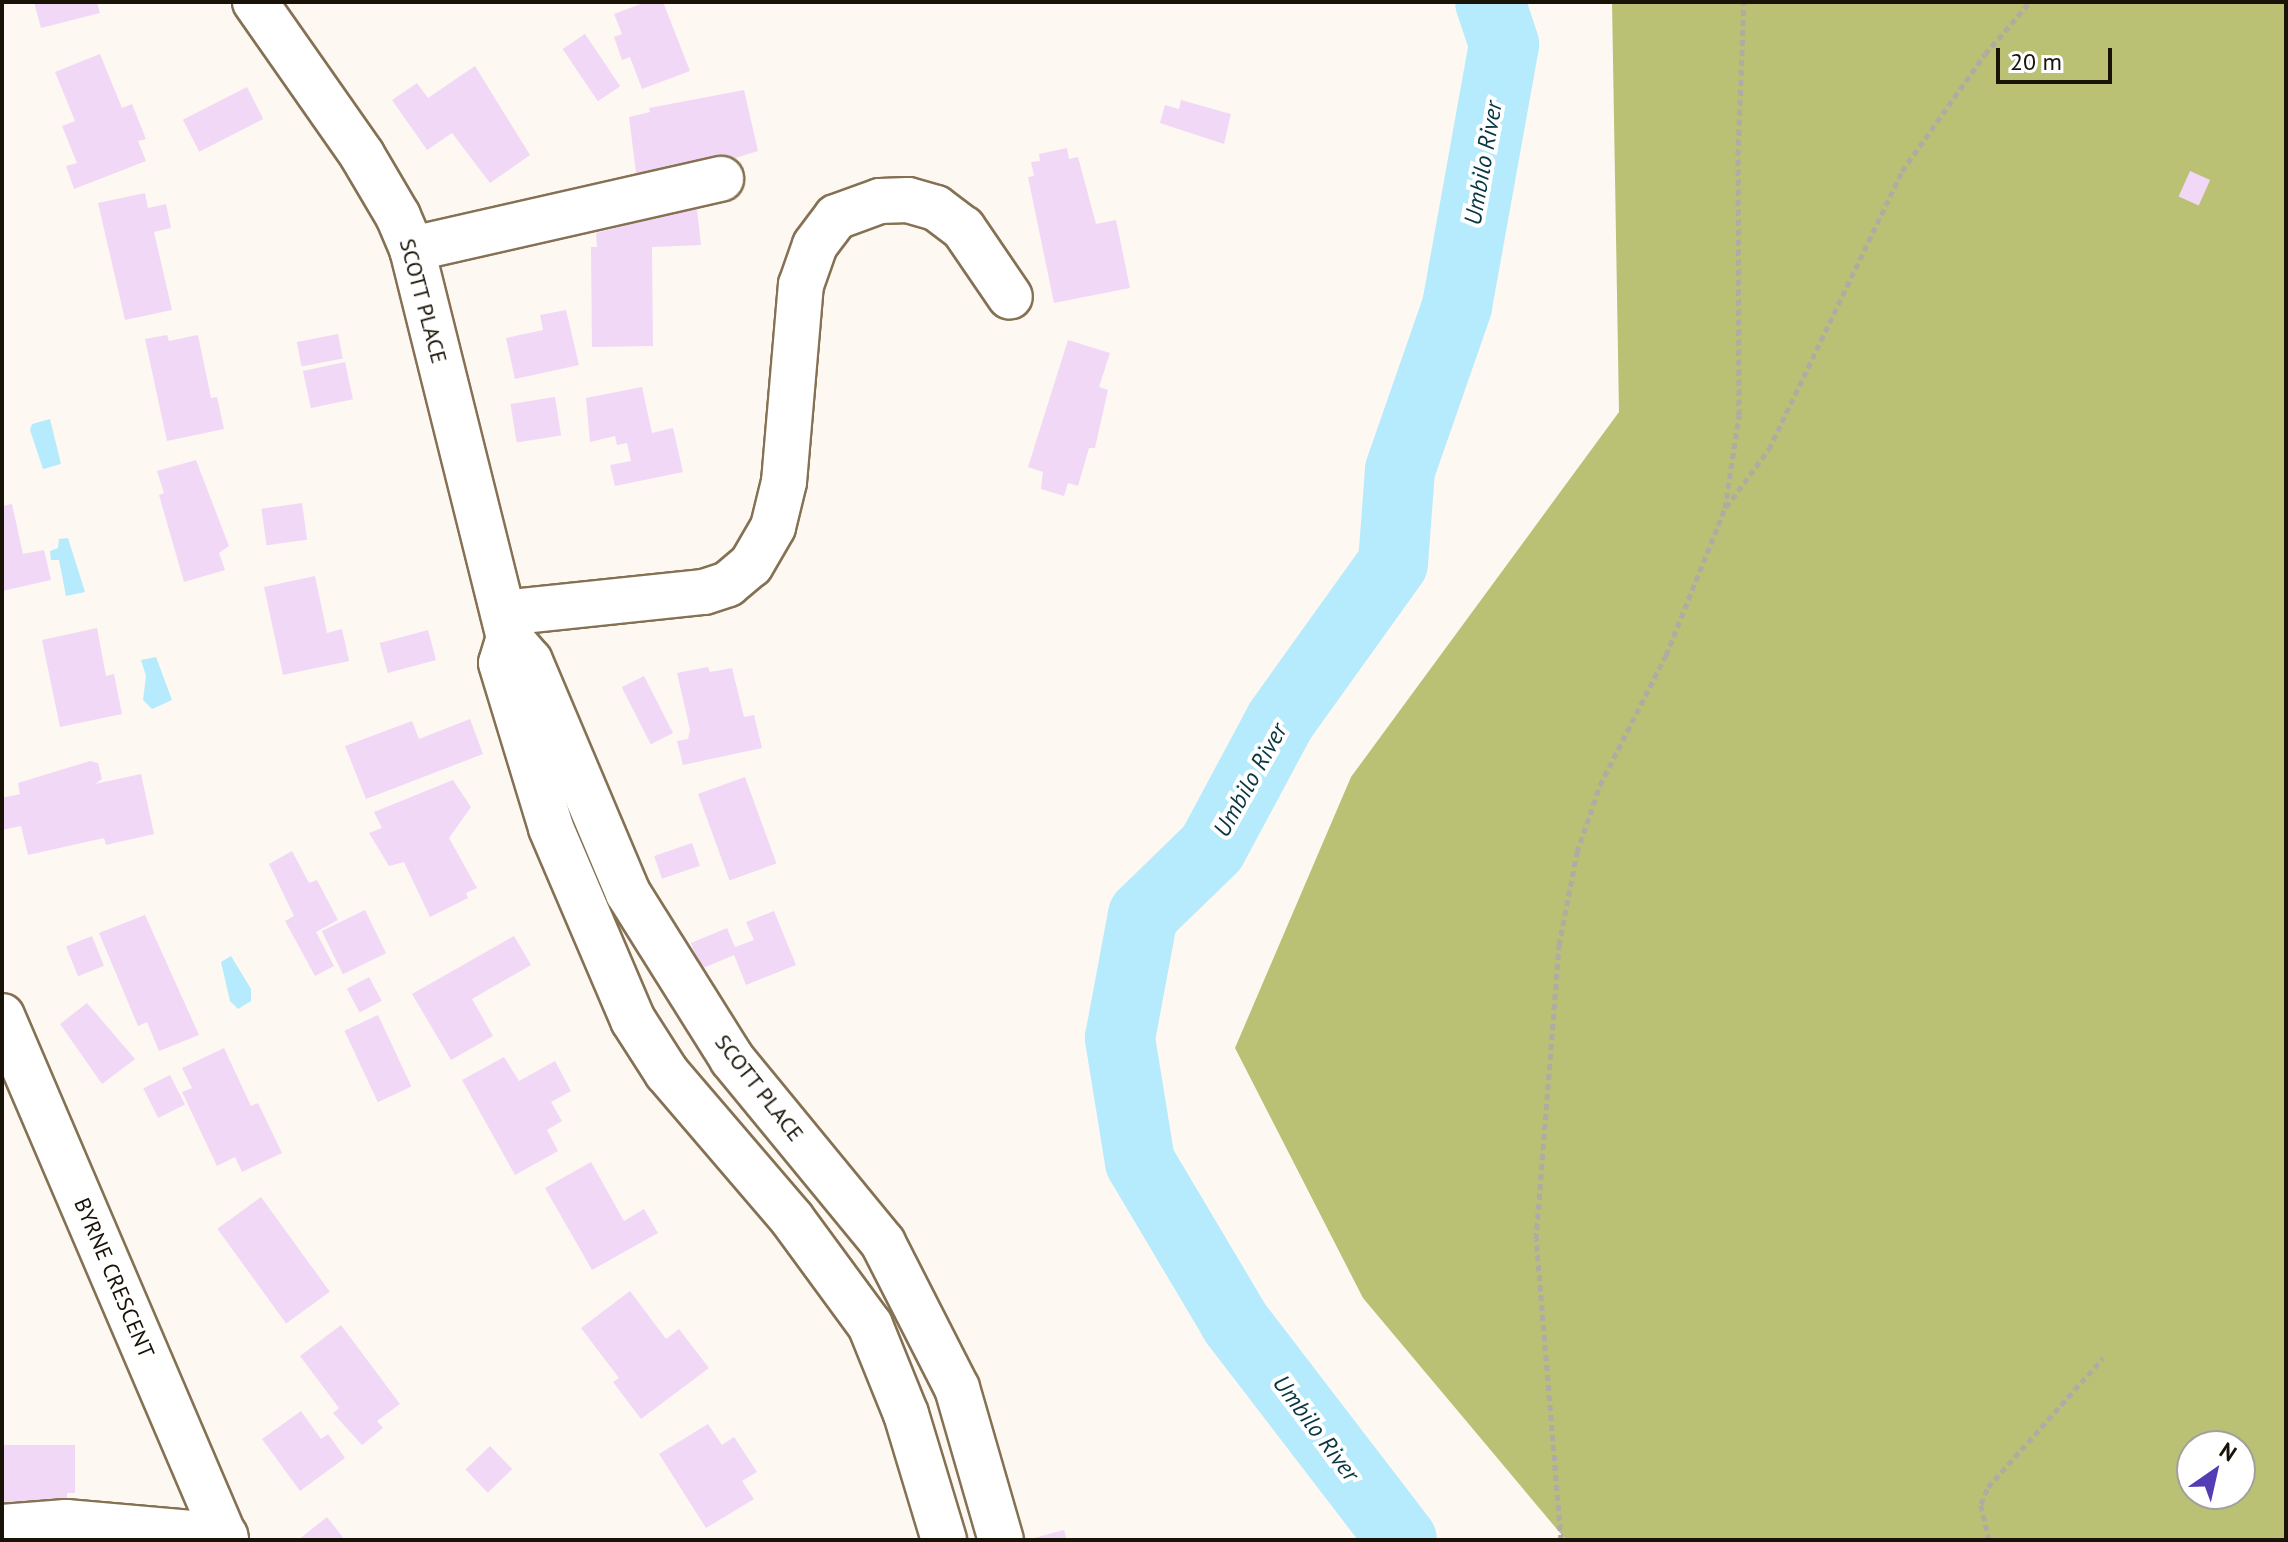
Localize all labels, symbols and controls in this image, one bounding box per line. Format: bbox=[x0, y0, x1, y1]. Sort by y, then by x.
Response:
scale bar bbox=[2000, 32, 2116, 82]
text: 20 m bbox=[2010, 46, 2062, 77]
water label: Umbilo River bbox=[1458, 99, 1508, 227]
street label: SCOTT PLACE bbox=[394, 235, 452, 367]
water label: Umbilo River bbox=[1207, 718, 1293, 842]
street label: SCOTT PLACE bbox=[709, 1029, 809, 1147]
street label: BYRNE CRESCENT bbox=[68, 1194, 160, 1362]
water label: Umbilo River bbox=[1267, 1369, 1365, 1487]
north arrow bbox=[2176, 1430, 2256, 1510]
text: N bbox=[2214, 1436, 2242, 1467]

